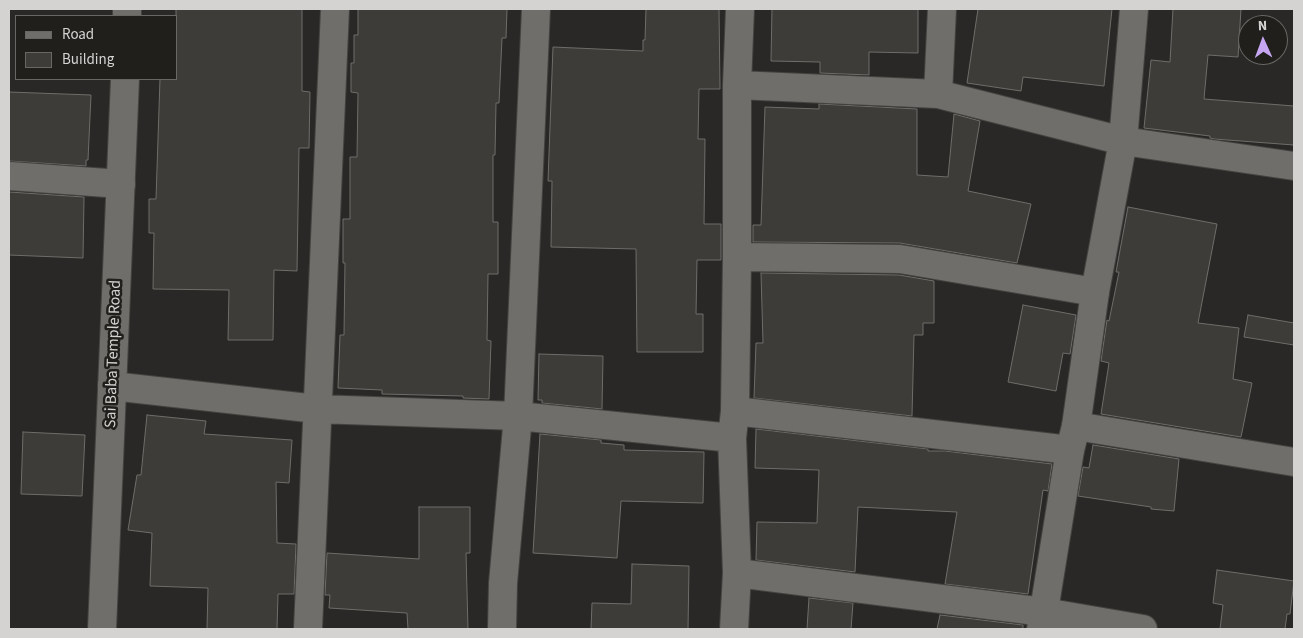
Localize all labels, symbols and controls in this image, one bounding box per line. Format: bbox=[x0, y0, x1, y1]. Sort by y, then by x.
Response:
legend bbox=[15, 15, 178, 80]
north arrow bbox=[1238, 15, 1288, 65]
text: N bbox=[1258, 16, 1268, 36]
text: Road bbox=[62, 24, 94, 45]
text: Building bbox=[62, 49, 114, 70]
street label: Sai Baba Temple Road bbox=[102, 280, 126, 428]

